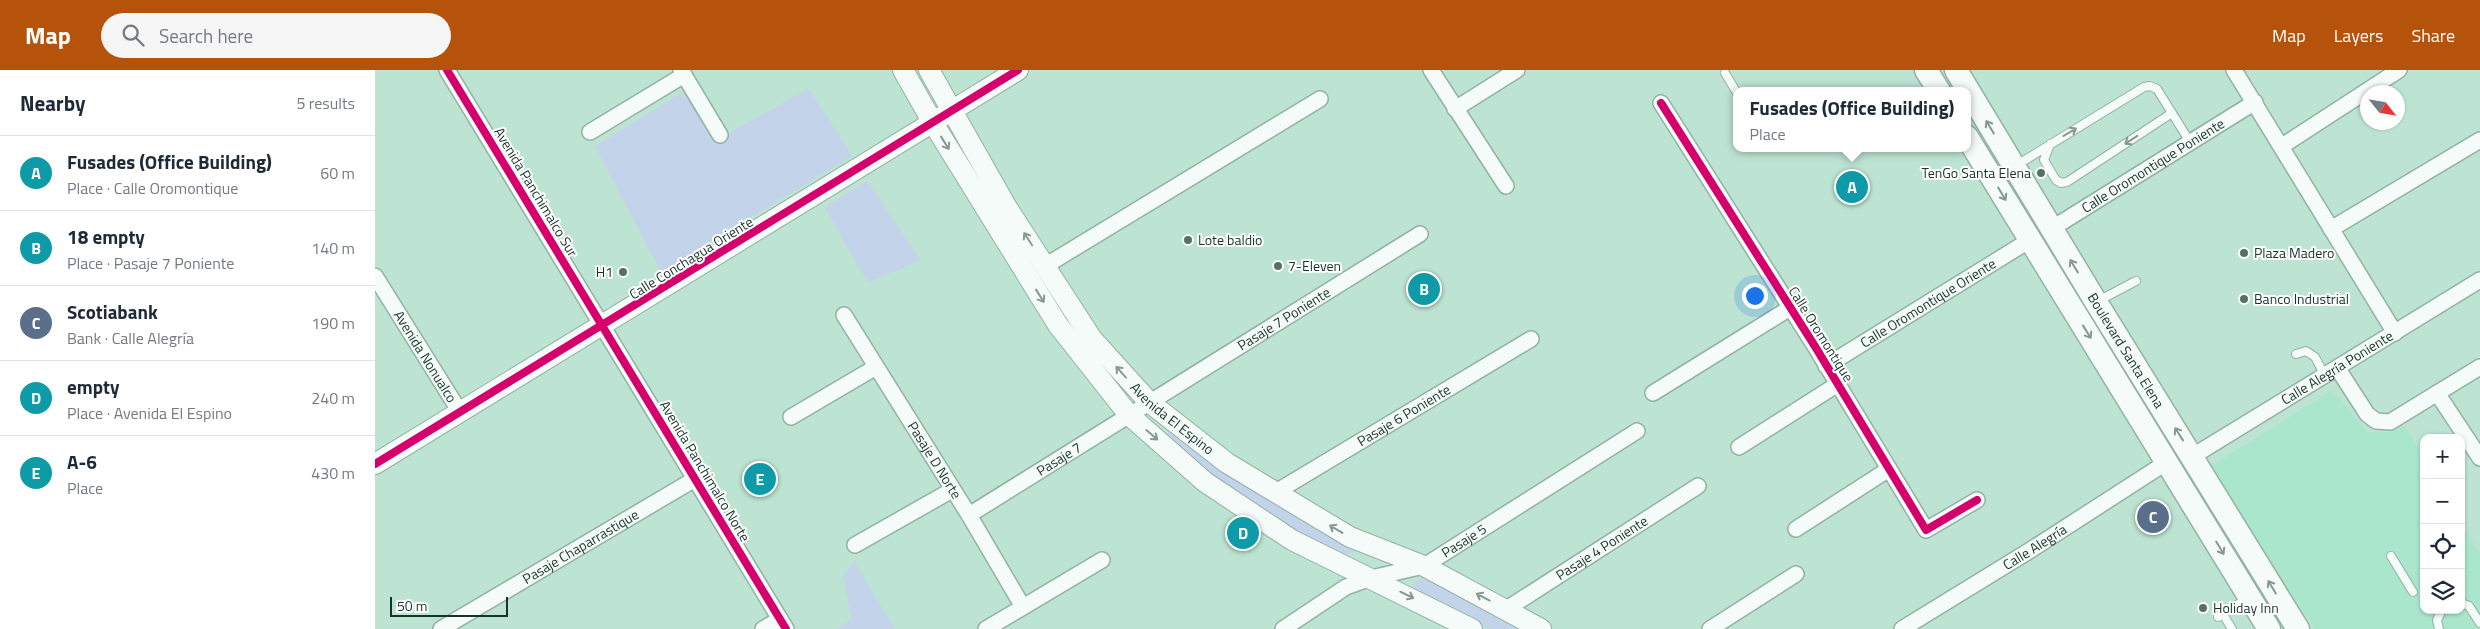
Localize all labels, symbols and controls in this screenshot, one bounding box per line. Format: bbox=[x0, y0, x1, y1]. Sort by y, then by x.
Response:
search box bbox=[101, 13, 451, 58]
text: Map bbox=[25, 17, 71, 53]
icon: search bbox=[119, 21, 147, 49]
text: Search here bbox=[159, 21, 253, 50]
text: Map bbox=[2272, 22, 2306, 49]
text: Layers bbox=[2334, 22, 2383, 49]
text: Share bbox=[2411, 22, 2455, 49]
north arrow bbox=[2360, 85, 2405, 130]
text: Nearby bbox=[20, 87, 85, 119]
popup bbox=[1733, 87, 1971, 152]
text: 5 results bbox=[296, 91, 355, 115]
text: Fusades (Office Building) bbox=[1750, 93, 1954, 122]
street label: Calle Oromontique Poniente bbox=[2077, 113, 2228, 218]
one-way arrow bbox=[1985, 120, 1995, 134]
text: Place bbox=[1750, 122, 1786, 146]
street label: Avenida Panchimalco Sur bbox=[489, 123, 584, 261]
one-way arrow bbox=[2063, 126, 2077, 136]
one-way arrow bbox=[940, 135, 950, 149]
one-way arrow bbox=[2125, 135, 2139, 145]
text: Fusades (Office Building) bbox=[67, 147, 272, 176]
text: A bbox=[31, 161, 41, 185]
text: 60 m bbox=[320, 161, 355, 185]
place label: TenGo Santa Elena bbox=[1922, 162, 2031, 183]
marker: TenGo Santa Elena bbox=[2035, 167, 2047, 179]
pin: A bbox=[1836, 168, 1868, 206]
text: Place · Calle Oromontique bbox=[67, 176, 238, 200]
one-way arrow bbox=[1997, 186, 2007, 200]
street label: Calle Conchagua Oriente bbox=[625, 211, 757, 304]
text: 18 empty bbox=[67, 222, 145, 251]
place label: Lote baldio bbox=[1198, 229, 1263, 250]
one-way arrow bbox=[1023, 232, 1033, 246]
marker: Lote baldio bbox=[1182, 234, 1194, 246]
text: B bbox=[31, 236, 41, 260]
text: 140 m bbox=[311, 236, 355, 260]
place label: Plaza Madero bbox=[2254, 242, 2334, 263]
marker: Plaza Madero bbox=[2238, 247, 2250, 259]
text: Place · Pasaje 7 Poniente bbox=[67, 251, 234, 275]
street label: Calle Oromontique Oriente bbox=[1856, 253, 2000, 352]
place label: 7-Eleven bbox=[1288, 255, 1341, 276]
marker: 7-Eleven bbox=[1272, 260, 1284, 272]
one-way arrow bbox=[2069, 260, 2079, 274]
place label: H1 bbox=[596, 261, 613, 282]
marker: H1 bbox=[617, 266, 629, 278]
pin: B bbox=[1408, 270, 1440, 308]
street label: Pasaje 7 Poniente bbox=[1233, 282, 1334, 355]
street label: Calle Oromontique bbox=[1784, 282, 1859, 386]
your location bbox=[1742, 283, 1768, 309]
one-way arrow bbox=[1035, 288, 1045, 302]
place label: Banco Industrial bbox=[2254, 288, 2349, 309]
street label: Boulevard Santa Elena bbox=[2083, 289, 2170, 412]
marker: Banco Industrial bbox=[2238, 293, 2250, 305]
text: Scotiabank bbox=[67, 297, 158, 326]
street label: Avenida Nonualco bbox=[389, 306, 463, 407]
text: C bbox=[32, 311, 40, 335]
text: 190 m bbox=[311, 311, 355, 335]
one-way arrow bbox=[2082, 325, 2092, 339]
street label: Calle Alegría Poniente bbox=[2277, 325, 2397, 410]
text: Bank · Calle Alegría bbox=[67, 326, 194, 350]
one-way arrow bbox=[1115, 365, 1127, 378]
text: empty bbox=[67, 372, 119, 401]
street label: Avenida El Espino bbox=[1126, 377, 1219, 459]
street label: Pasaje 6 Poniente bbox=[1353, 379, 1454, 451]
text: D bbox=[31, 386, 41, 410]
text: 240 m bbox=[311, 386, 355, 410]
street label: Avenida Panchimalco Norte bbox=[655, 396, 756, 545]
text: Place · Avenida El Espino bbox=[67, 401, 232, 425]
street label: Pasaje D Norte bbox=[903, 417, 967, 503]
one-way arrow bbox=[2173, 427, 2183, 441]
one-way arrow bbox=[1145, 429, 1158, 441]
map controls bbox=[2420, 434, 2465, 614]
button: + bbox=[2420, 434, 2465, 479]
street label: Pasaje 7 bbox=[1032, 436, 1085, 481]
text: A-6 bbox=[67, 447, 97, 476]
pin: E bbox=[744, 460, 776, 498]
text: E bbox=[32, 461, 40, 485]
text: 430 m bbox=[311, 461, 355, 485]
text: Place bbox=[67, 476, 103, 500]
button: − bbox=[2420, 479, 2465, 524]
pin: C bbox=[2137, 498, 2169, 536]
street label: Pasaje Chaparrastique bbox=[518, 504, 642, 589]
street label: Pasaje 4 Poniente bbox=[1551, 510, 1652, 585]
pin: D bbox=[1227, 514, 1259, 552]
street label: Pasaje 5 bbox=[1437, 518, 1491, 562]
street label: Calle Alegría bbox=[1998, 518, 2071, 575]
one-way arrow bbox=[1329, 523, 1343, 534]
button: locate bbox=[2420, 524, 2465, 569]
one-way arrow bbox=[2214, 541, 2225, 555]
button: layers bbox=[2420, 569, 2465, 614]
one-way arrow bbox=[2267, 581, 2277, 595]
one-way arrow bbox=[1399, 591, 1414, 600]
one-way arrow bbox=[1476, 592, 1490, 602]
scale bar bbox=[390, 594, 507, 617]
text: 50 m bbox=[397, 595, 427, 616]
place label: Holiday Inn bbox=[2213, 597, 2279, 618]
marker: Holiday Inn bbox=[2197, 602, 2209, 614]

